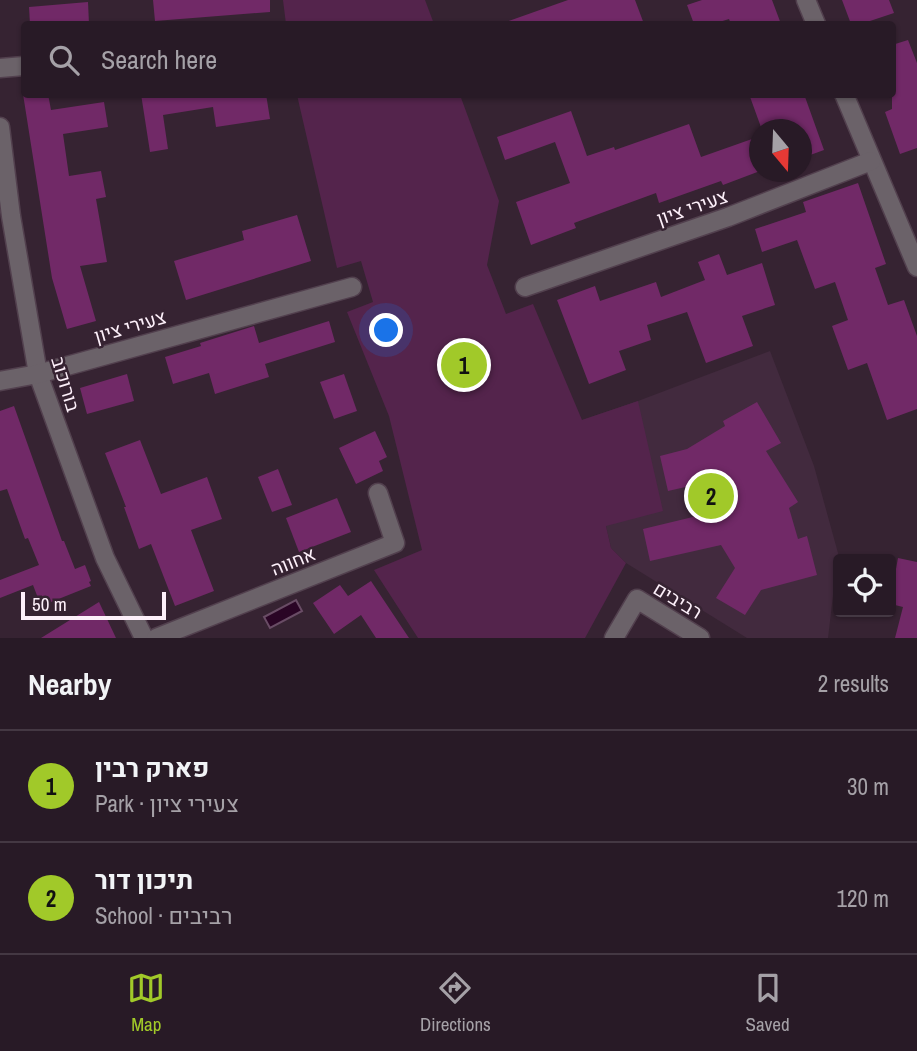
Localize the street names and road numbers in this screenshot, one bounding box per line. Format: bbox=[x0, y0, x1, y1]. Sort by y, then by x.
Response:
street label: צעירי ציון bbox=[653, 183, 731, 231]
street label: צעירי ציון bbox=[91, 303, 169, 349]
street label: בורוכוב bbox=[45, 353, 87, 415]
street label: אחווה bbox=[267, 540, 319, 582]
street label: רביבים bbox=[649, 575, 707, 625]

